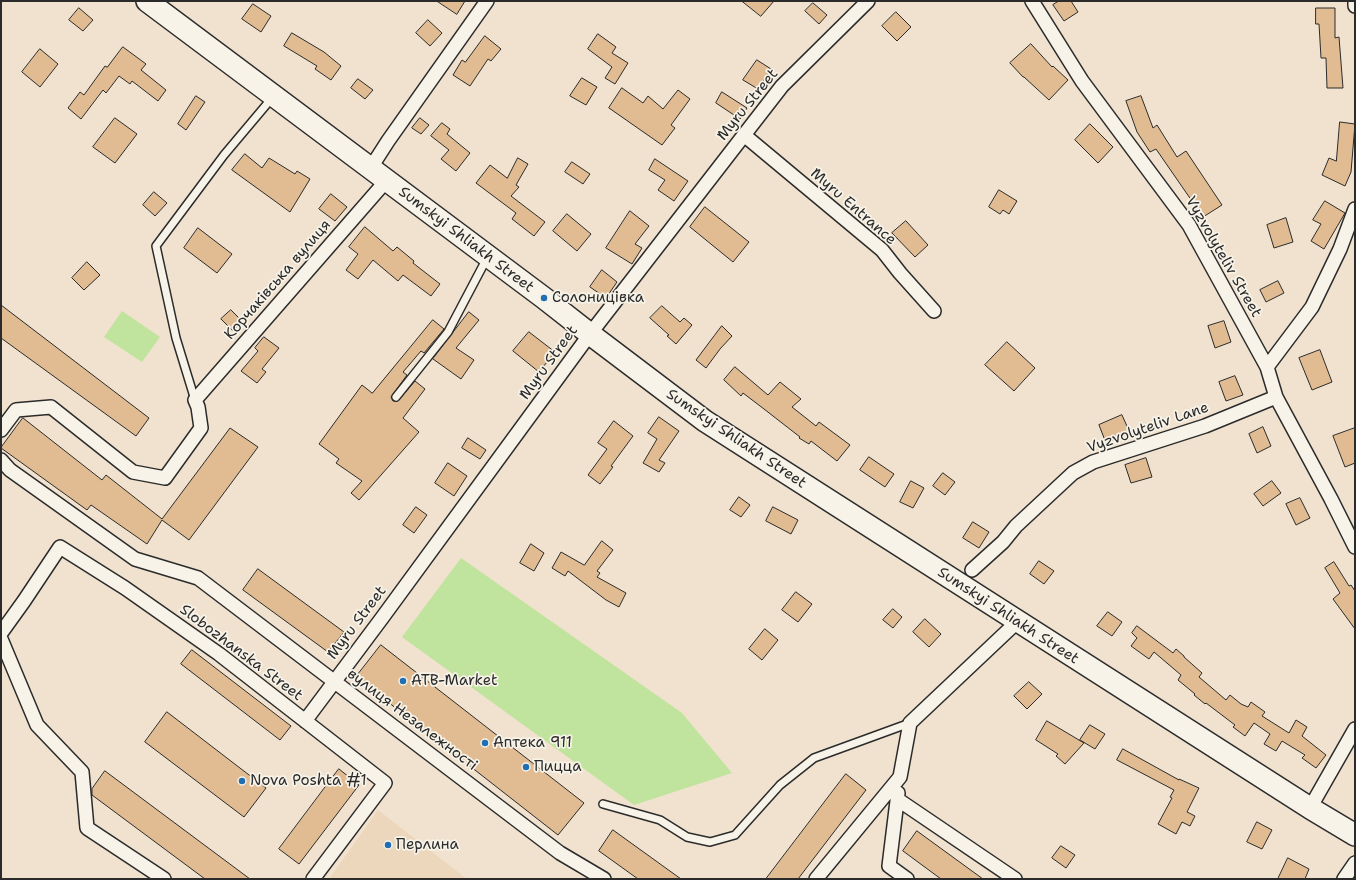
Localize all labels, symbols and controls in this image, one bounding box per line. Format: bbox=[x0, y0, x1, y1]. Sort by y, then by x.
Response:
street label: Myru Street bbox=[714, 65, 782, 145]
street label: Myru Entrance bbox=[806, 165, 900, 249]
street label: Sumskyi Shliakh Street bbox=[395, 183, 537, 297]
street label: Vyzvolyteliv Street bbox=[1181, 193, 1265, 321]
street label: Корчаківська вулиця bbox=[221, 216, 335, 344]
place label: Солоницівка bbox=[552, 289, 644, 307]
marker: Солоницівка bbox=[539, 293, 549, 303]
street label: Myru Street bbox=[516, 322, 582, 404]
street label: Sumskyi Shliakh Street bbox=[663, 385, 809, 493]
street label: Vyzvolyteliv Lane bbox=[1085, 399, 1211, 457]
street label: Sumskyi Shliakh Street bbox=[934, 564, 1082, 668]
street label: Myru Street bbox=[324, 583, 390, 663]
street label: Slobozhanska Street bbox=[176, 601, 306, 705]
street label: вулиця Незалежності bbox=[343, 665, 481, 775]
place label: ATB-Market bbox=[411, 672, 498, 690]
marker: ATB-Market bbox=[398, 676, 408, 686]
place label: Аптека 911 bbox=[493, 734, 572, 752]
marker: Аптека 911 bbox=[480, 738, 490, 748]
place label: Пицца bbox=[534, 758, 581, 776]
marker: Пицца bbox=[521, 762, 531, 772]
place label: Nova Poshta #1 bbox=[250, 772, 367, 790]
marker: Nova Poshta #1 bbox=[237, 776, 247, 786]
place label: Перлина bbox=[396, 836, 459, 854]
marker: Перлина bbox=[383, 840, 393, 850]

